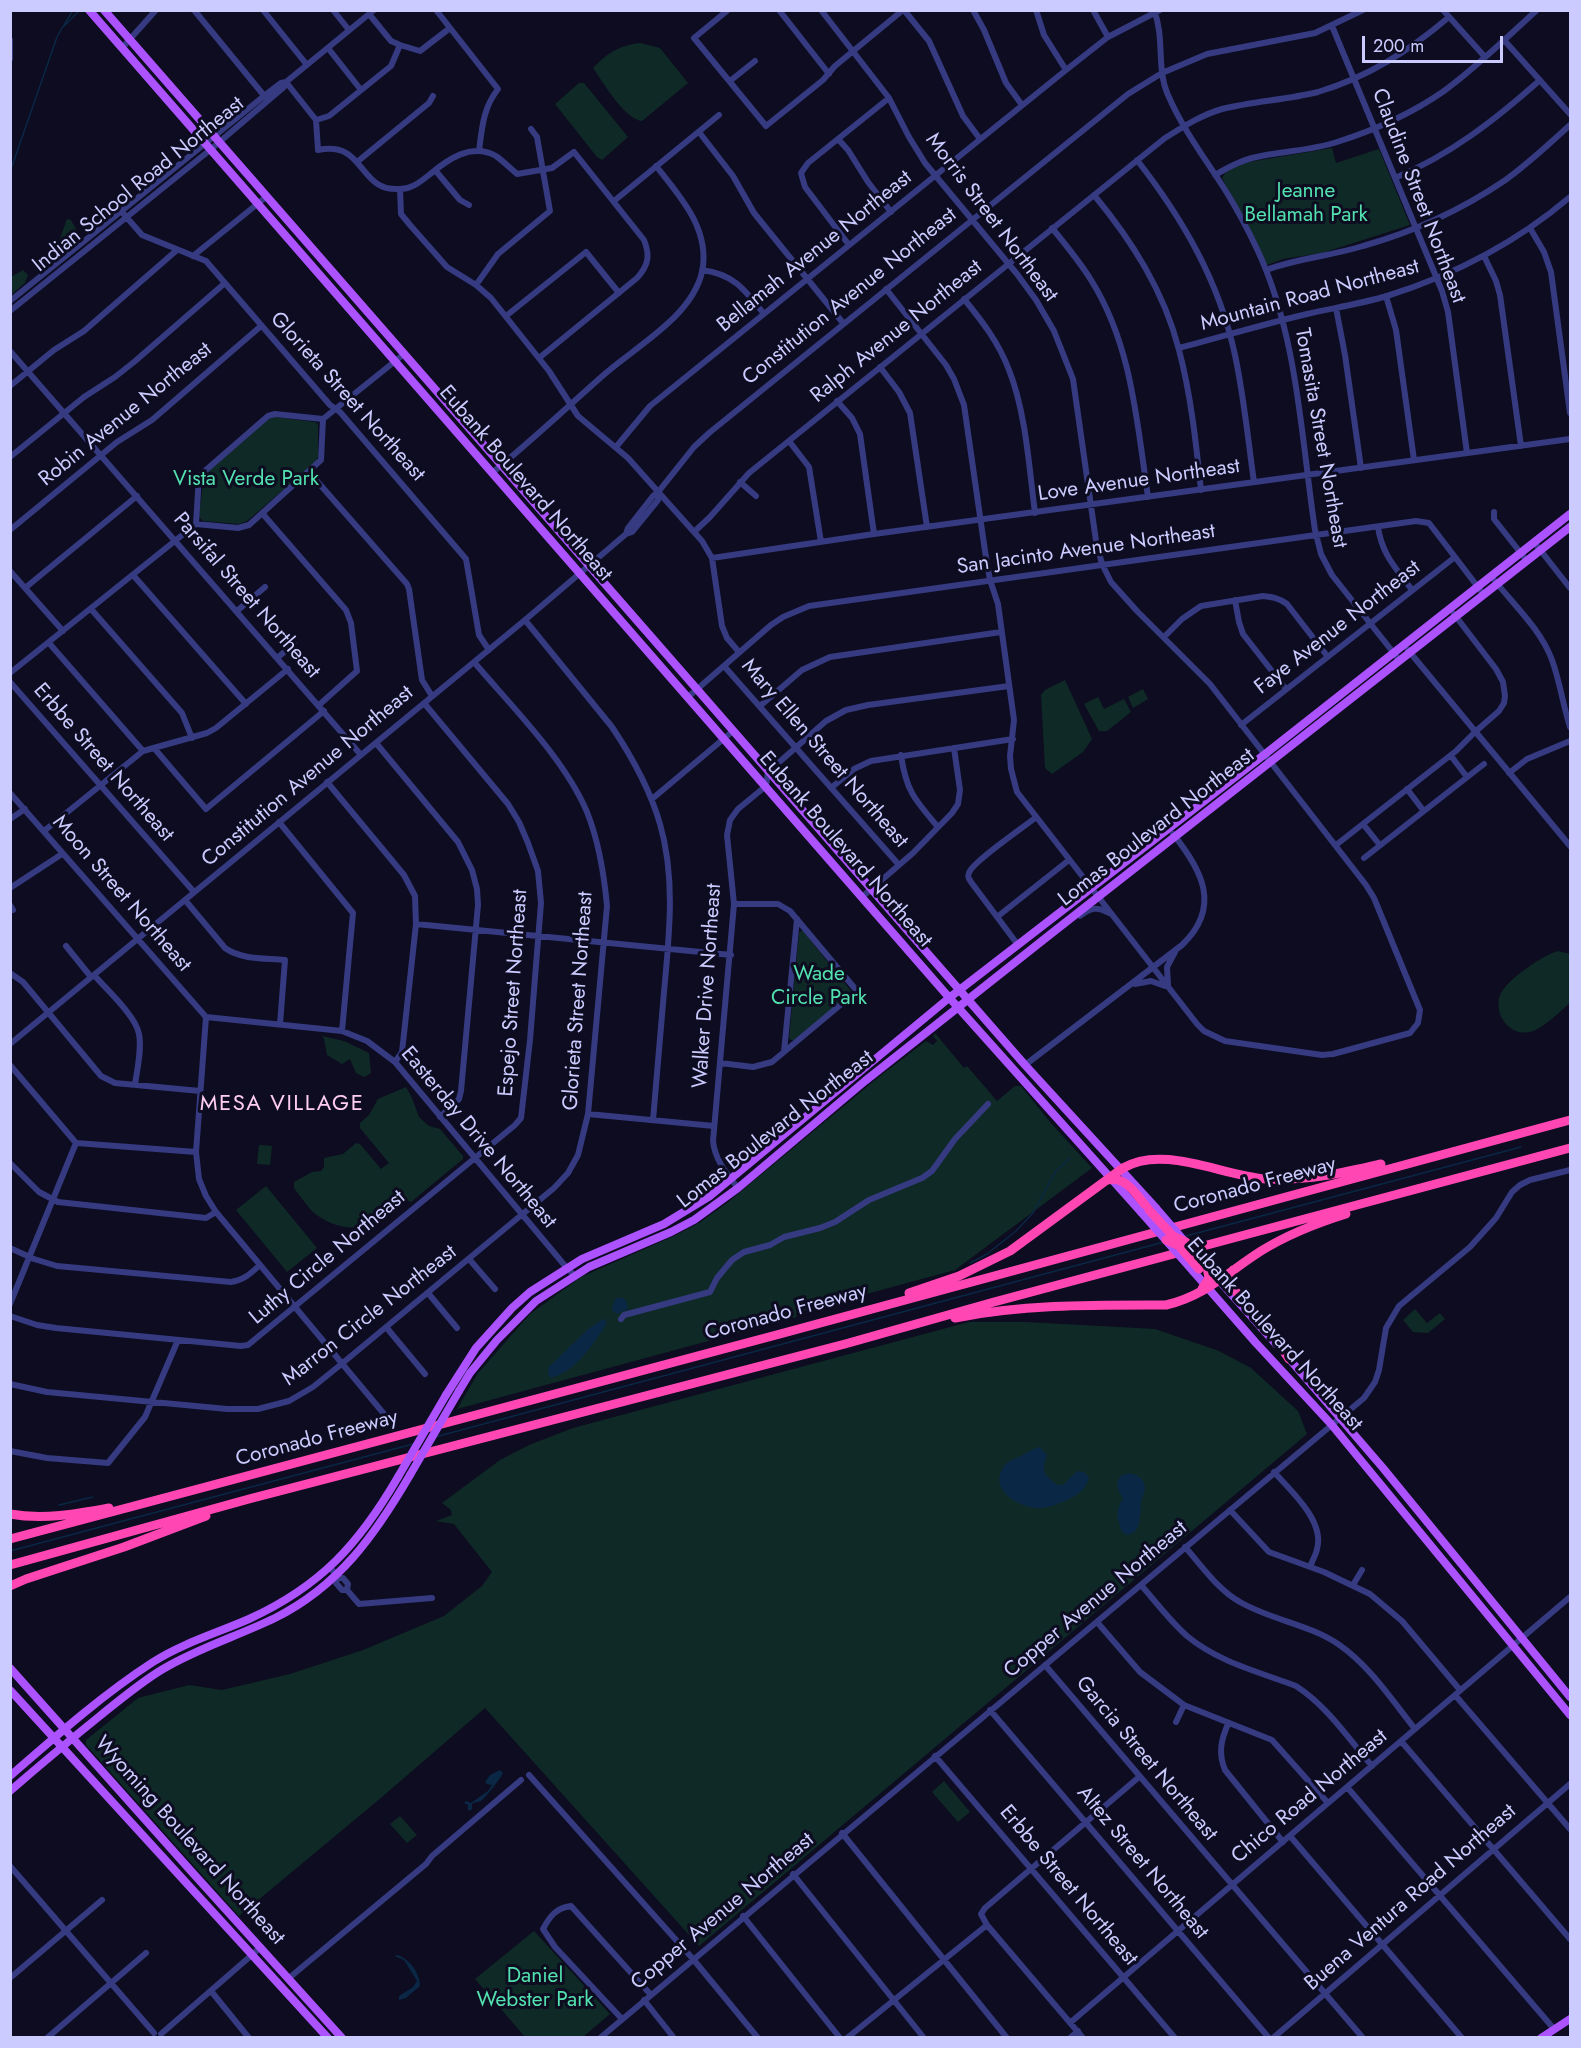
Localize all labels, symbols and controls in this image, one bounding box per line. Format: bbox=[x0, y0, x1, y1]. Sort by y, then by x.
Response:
scale bar bbox=[1365, 24, 1506, 62]
text: 200 m bbox=[1373, 33, 1424, 59]
street label: Claudine Street Northeast bbox=[1365, 85, 1471, 307]
street label: Indian School Road Northeast bbox=[28, 92, 250, 278]
street label: Morris Street Northeast bbox=[919, 129, 1063, 307]
street label: Bellamah Avenue Northeast bbox=[713, 166, 917, 338]
park label: Jeanne Bellamah Park bbox=[1244, 179, 1368, 229]
street label: Constitution Avenue Northeast bbox=[738, 203, 962, 391]
street label: Ralph Avenue Northeast bbox=[806, 255, 988, 409]
street label: Mountain Road Northeast bbox=[1198, 255, 1422, 337]
street label: Glorieta Street Northeast bbox=[264, 307, 430, 487]
street label: Tomasita Street Northeast bbox=[1288, 326, 1352, 550]
street label: Robin Avenue Northeast bbox=[34, 338, 218, 492]
street label: Eubank Boulevard Northeast bbox=[433, 381, 617, 587]
street label: Love Avenue Northeast bbox=[1036, 454, 1242, 508]
park label: Vista Verde Park bbox=[173, 467, 319, 493]
street label: Parsifal Street Northeast bbox=[167, 508, 325, 684]
street label: San Jacinto Avenue Northeast bbox=[955, 519, 1217, 581]
street label: Faye Avenue Northeast bbox=[1250, 556, 1426, 700]
street label: Mary Ellen Street Northeast bbox=[735, 655, 913, 853]
street label: Erbbe Street Northeast bbox=[27, 679, 179, 847]
street label: Constitution Avenue Northeast bbox=[197, 681, 419, 873]
street label: Lomas Boulevard Northeast bbox=[1054, 744, 1260, 912]
street label: Eubank Boulevard Northeast bbox=[753, 747, 937, 953]
street label: Moon Street Northeast bbox=[46, 811, 196, 977]
street label: Walker Drive Northeast bbox=[688, 883, 728, 1089]
street label: Espejo Street Northeast bbox=[494, 889, 534, 1097]
street label: Glorieta Street Northeast bbox=[559, 891, 599, 1111]
park label: Wade Circle Park bbox=[771, 962, 867, 1012]
street label: Easterday Drive Northeast bbox=[395, 1042, 561, 1234]
street label: Lomas Boulevard Northeast bbox=[673, 1046, 879, 1214]
district label: MESA VILLAGE bbox=[200, 1092, 364, 1118]
street label: Coronado Freeway bbox=[1171, 1152, 1339, 1220]
street label: Luthy Circle Northeast bbox=[245, 1185, 411, 1331]
street label: Eubank Boulevard Northeast bbox=[1181, 1233, 1367, 1437]
street label: Marron Circle Northeast bbox=[278, 1240, 462, 1392]
street label: Coronado Freeway bbox=[702, 1279, 870, 1347]
street label: Coronado Freeway bbox=[233, 1405, 401, 1473]
street label: Copper Avenue Northeast bbox=[999, 1516, 1193, 1684]
street label: Garcia Street Northeast bbox=[1070, 1672, 1222, 1846]
street label: Chico Road Northeast bbox=[1227, 1724, 1393, 1870]
street label: Wyoming Boulevard Northeast bbox=[89, 1731, 289, 1951]
street label: Altez Street Northeast bbox=[1071, 1781, 1213, 1945]
street label: Buena Ventura Road Northeast bbox=[1300, 1799, 1522, 1997]
street label: Erbbe Street Northeast bbox=[994, 1801, 1142, 1971]
street label: Copper Avenue Northeast bbox=[626, 1828, 820, 1996]
park label: Daniel Webster Park bbox=[476, 1964, 594, 2014]

